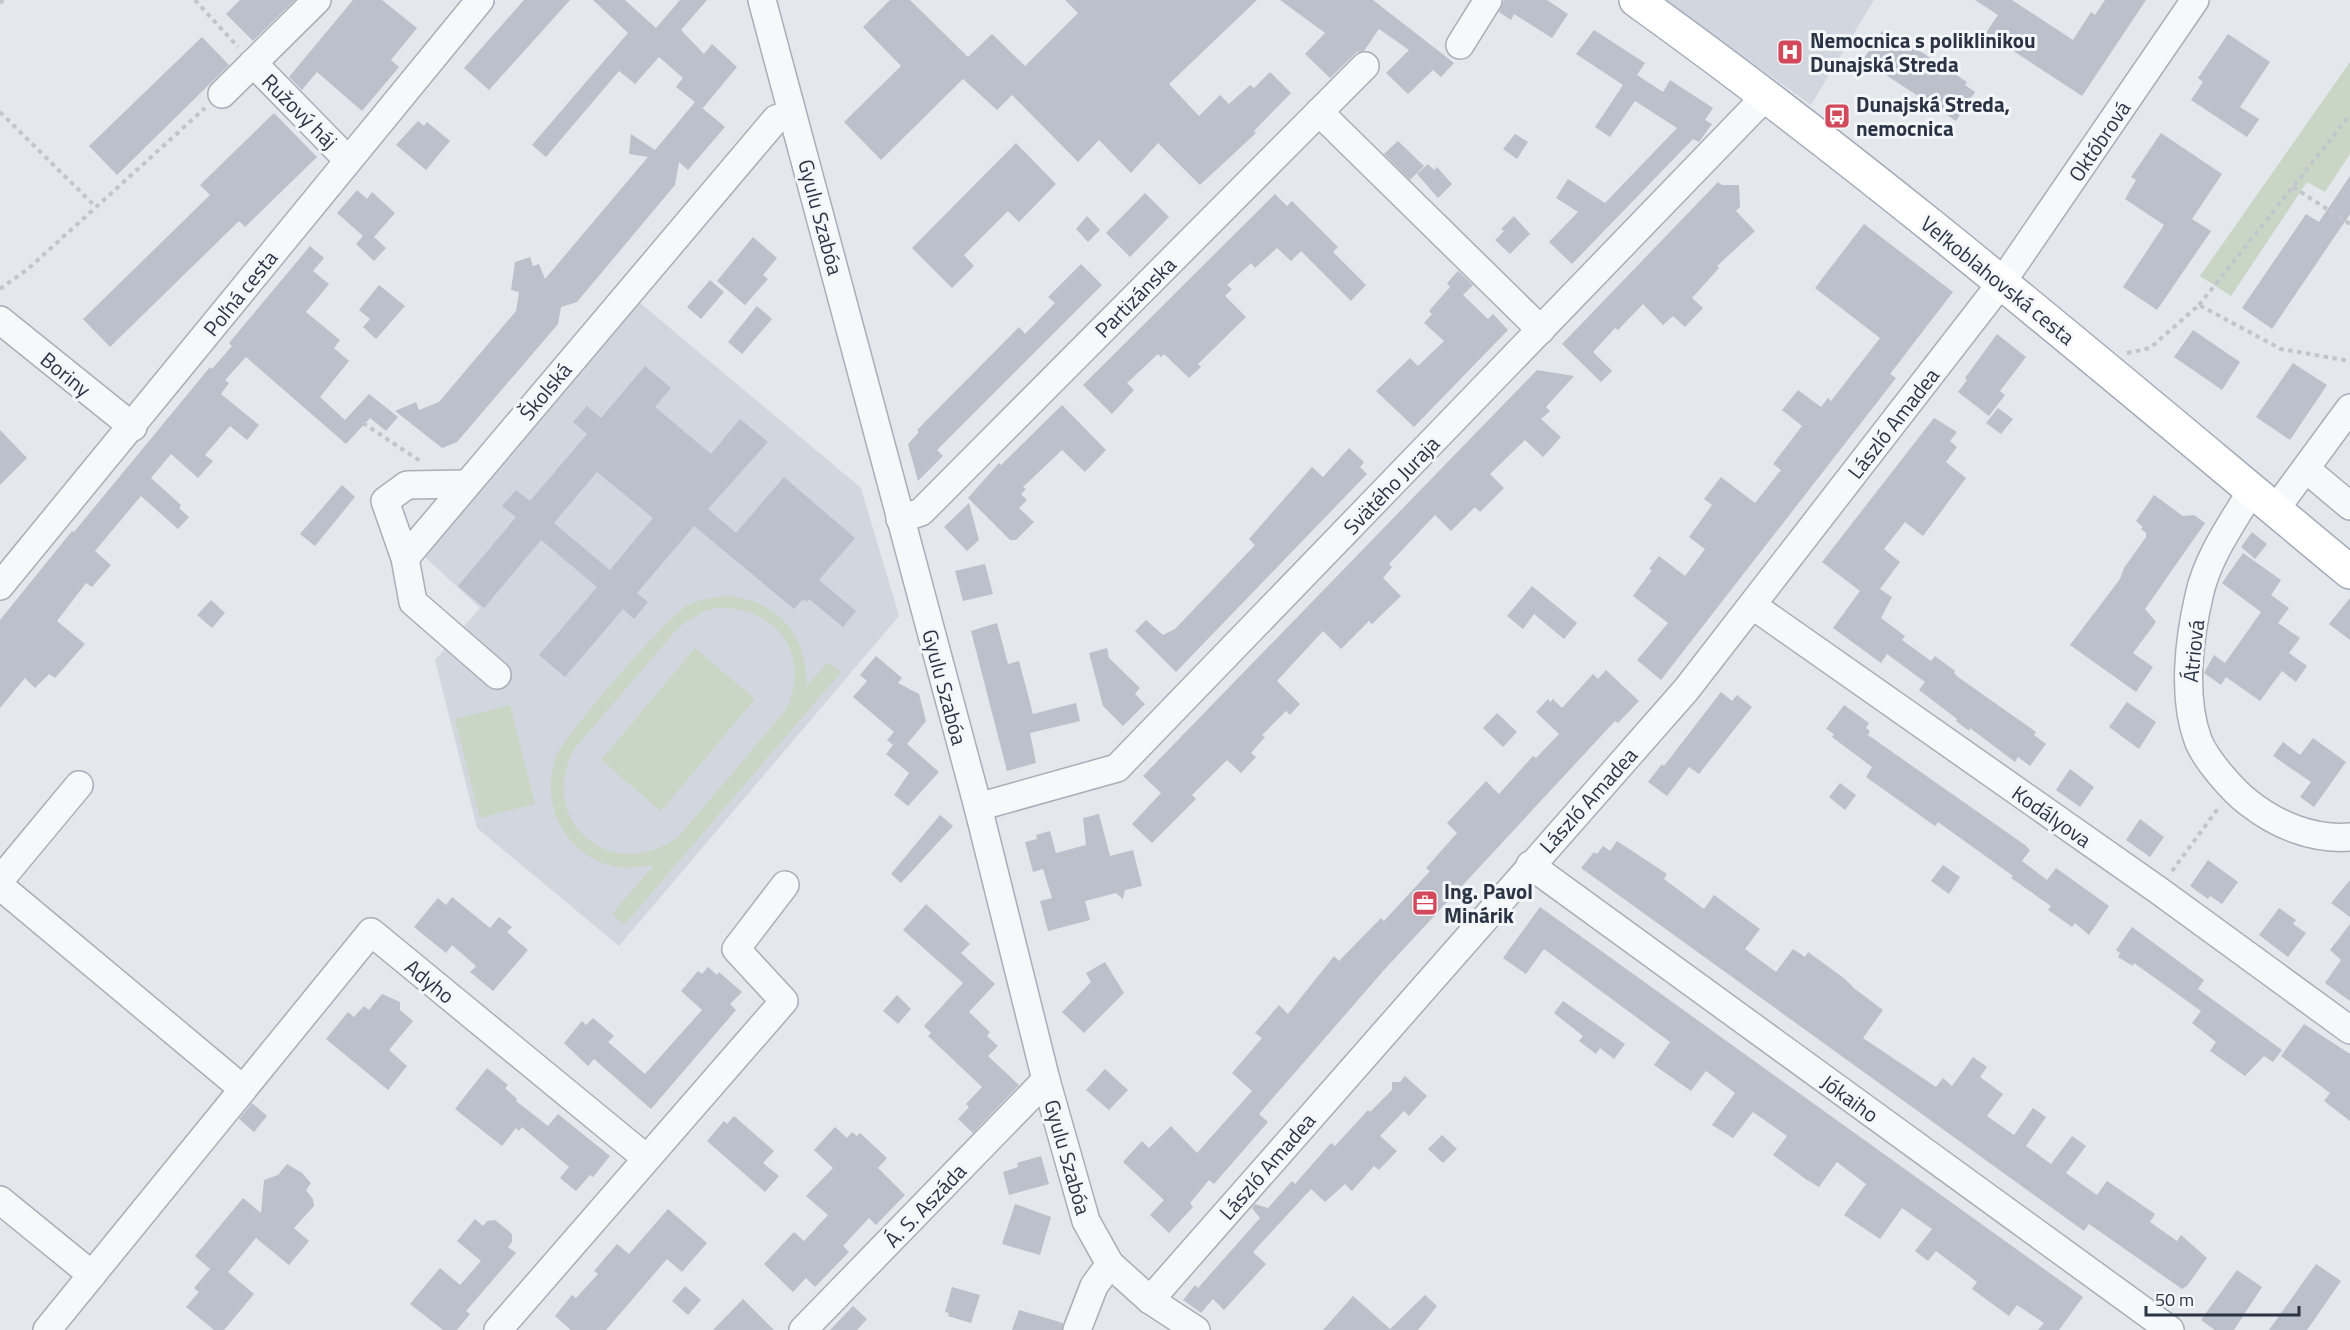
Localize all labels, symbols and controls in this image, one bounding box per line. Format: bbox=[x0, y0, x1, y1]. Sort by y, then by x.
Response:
place label: Nemocnica s poliklinikou Dunajská Streda bbox=[1810, 24, 2036, 80]
hospital icon: Nemocnica s poliklinikou Dunajská Streda bbox=[1775, 37, 1805, 67]
street label: Ružový háj bbox=[255, 66, 345, 156]
place label: Dunajská Streda, nemocnica bbox=[1856, 88, 2010, 144]
street label: Októbrová bbox=[2060, 94, 2138, 188]
bus stop icon: Dunajská Streda, nemocnica bbox=[1822, 101, 1852, 131]
street label: Gyulu Szabóa bbox=[790, 155, 852, 279]
street label: Veľkoblahovská cesta bbox=[1914, 208, 2082, 353]
street label: Poľná cesta bbox=[195, 243, 285, 343]
street label: Partizánska bbox=[1087, 249, 1183, 345]
street label: Boriny bbox=[34, 344, 98, 404]
street label: Školská bbox=[511, 355, 579, 427]
street label: László Amadea bbox=[1839, 360, 1947, 485]
street label: Svätého Juraja bbox=[1335, 428, 1447, 542]
street label: Átriová bbox=[2174, 618, 2212, 684]
street label: Gyulu Szabóa bbox=[914, 625, 976, 749]
street label: László Amadea bbox=[1532, 739, 1645, 860]
street label: Kodályova bbox=[2006, 777, 2099, 855]
place label: Ing. Pavol Minárik bbox=[1444, 875, 1533, 931]
office icon: Ing. Pavol Minárik bbox=[1410, 888, 1440, 918]
street label: Adyho bbox=[398, 951, 462, 1011]
street label: Jókaiho bbox=[1814, 1066, 1886, 1130]
street label: Gyulu Szabóa bbox=[1036, 1096, 1100, 1219]
street label: László Amadea bbox=[1211, 1105, 1323, 1227]
street label: Á. S. Aszáda bbox=[877, 1155, 974, 1254]
scale bar bbox=[2146, 1279, 2299, 1317]
text: 50 m bbox=[2155, 1286, 2194, 1313]

